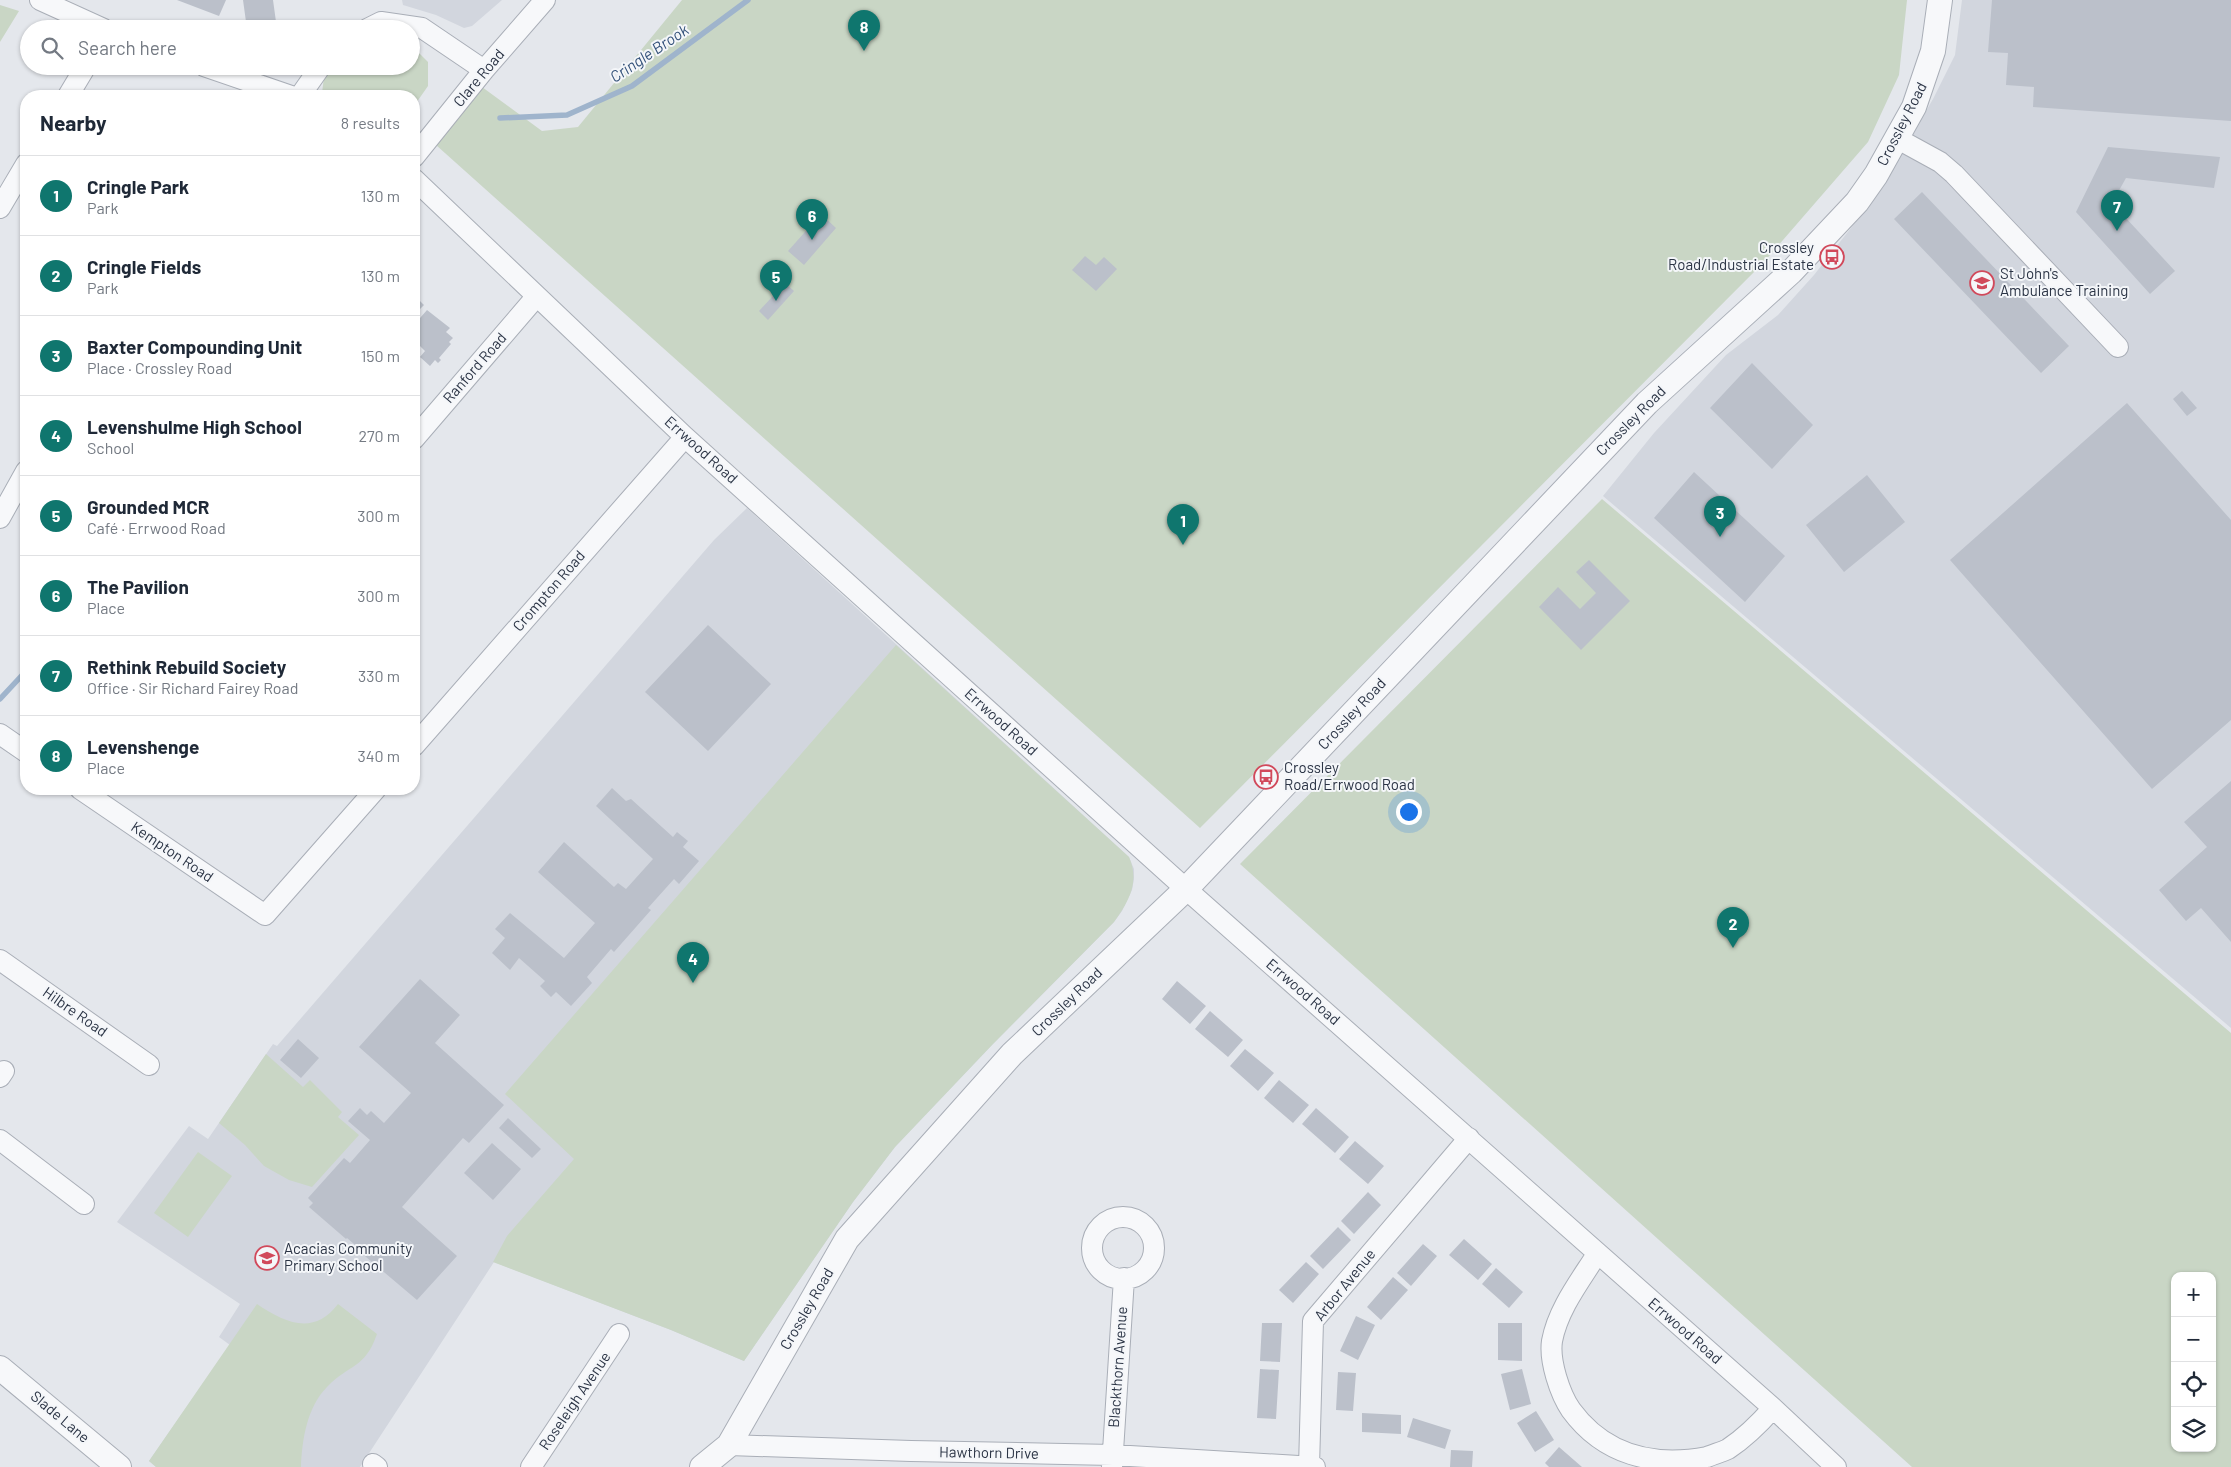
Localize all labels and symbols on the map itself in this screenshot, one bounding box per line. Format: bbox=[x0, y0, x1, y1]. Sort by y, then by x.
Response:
pin: 8 bbox=[848, 10, 880, 51]
water label: Cringle Brook bbox=[606, 19, 692, 86]
street label: Clare Road bbox=[449, 45, 508, 110]
street label: Crossley Road bbox=[1872, 79, 1930, 168]
pin: 7 bbox=[2101, 190, 2133, 231]
pin: 6 bbox=[796, 199, 828, 240]
place label: Crossley Road/Industrial Estate bbox=[1668, 238, 1814, 273]
bus stop icon: Crossley Road/Industrial Estate bbox=[1819, 244, 1845, 270]
pin: 5 bbox=[760, 260, 792, 301]
place label: St John's Ambulance Training bbox=[2000, 264, 2128, 299]
school or university icon: St John's Ambulance Training bbox=[1969, 270, 1995, 296]
street label: Ranford Road bbox=[439, 328, 510, 406]
street label: Crossley Road bbox=[1592, 382, 1669, 459]
street label: Errwood Road bbox=[662, 412, 742, 487]
pin: 3 bbox=[1704, 496, 1736, 537]
pin: 1 bbox=[1167, 504, 1199, 545]
street label: Crompton Road bbox=[508, 546, 588, 634]
street label: Crossley Road bbox=[1314, 674, 1389, 753]
street label: Errwood Road bbox=[962, 684, 1042, 759]
place label: Crossley Road/Errwood Road bbox=[1284, 758, 1415, 793]
bus stop icon: Crossley Road/Errwood Road bbox=[1253, 764, 1279, 790]
your location bbox=[1396, 799, 1422, 825]
street label: Kempton Road bbox=[128, 817, 217, 885]
pin: 2 bbox=[1717, 907, 1749, 948]
pin: 4 bbox=[677, 942, 709, 983]
street label: Errwood Road bbox=[1263, 954, 1344, 1028]
street label: Crossley Road bbox=[1027, 963, 1105, 1039]
street label: Hilbre Road bbox=[40, 982, 111, 1040]
place label: Acacias Community Primary School bbox=[284, 1239, 412, 1274]
school or university icon: Acacias Community Primary School bbox=[254, 1245, 280, 1271]
street label: Arbor Avenue bbox=[1310, 1245, 1379, 1324]
street label: Crossley Road bbox=[776, 1265, 837, 1352]
street label: Errwood Road bbox=[1645, 1293, 1726, 1367]
street label: Blackthorn Avenue bbox=[1104, 1306, 1130, 1428]
street label: Roseleigh Avenue bbox=[535, 1348, 614, 1453]
street label: Slade Lane bbox=[28, 1386, 94, 1446]
street label: Hawthorn Drive bbox=[939, 1442, 1039, 1462]

